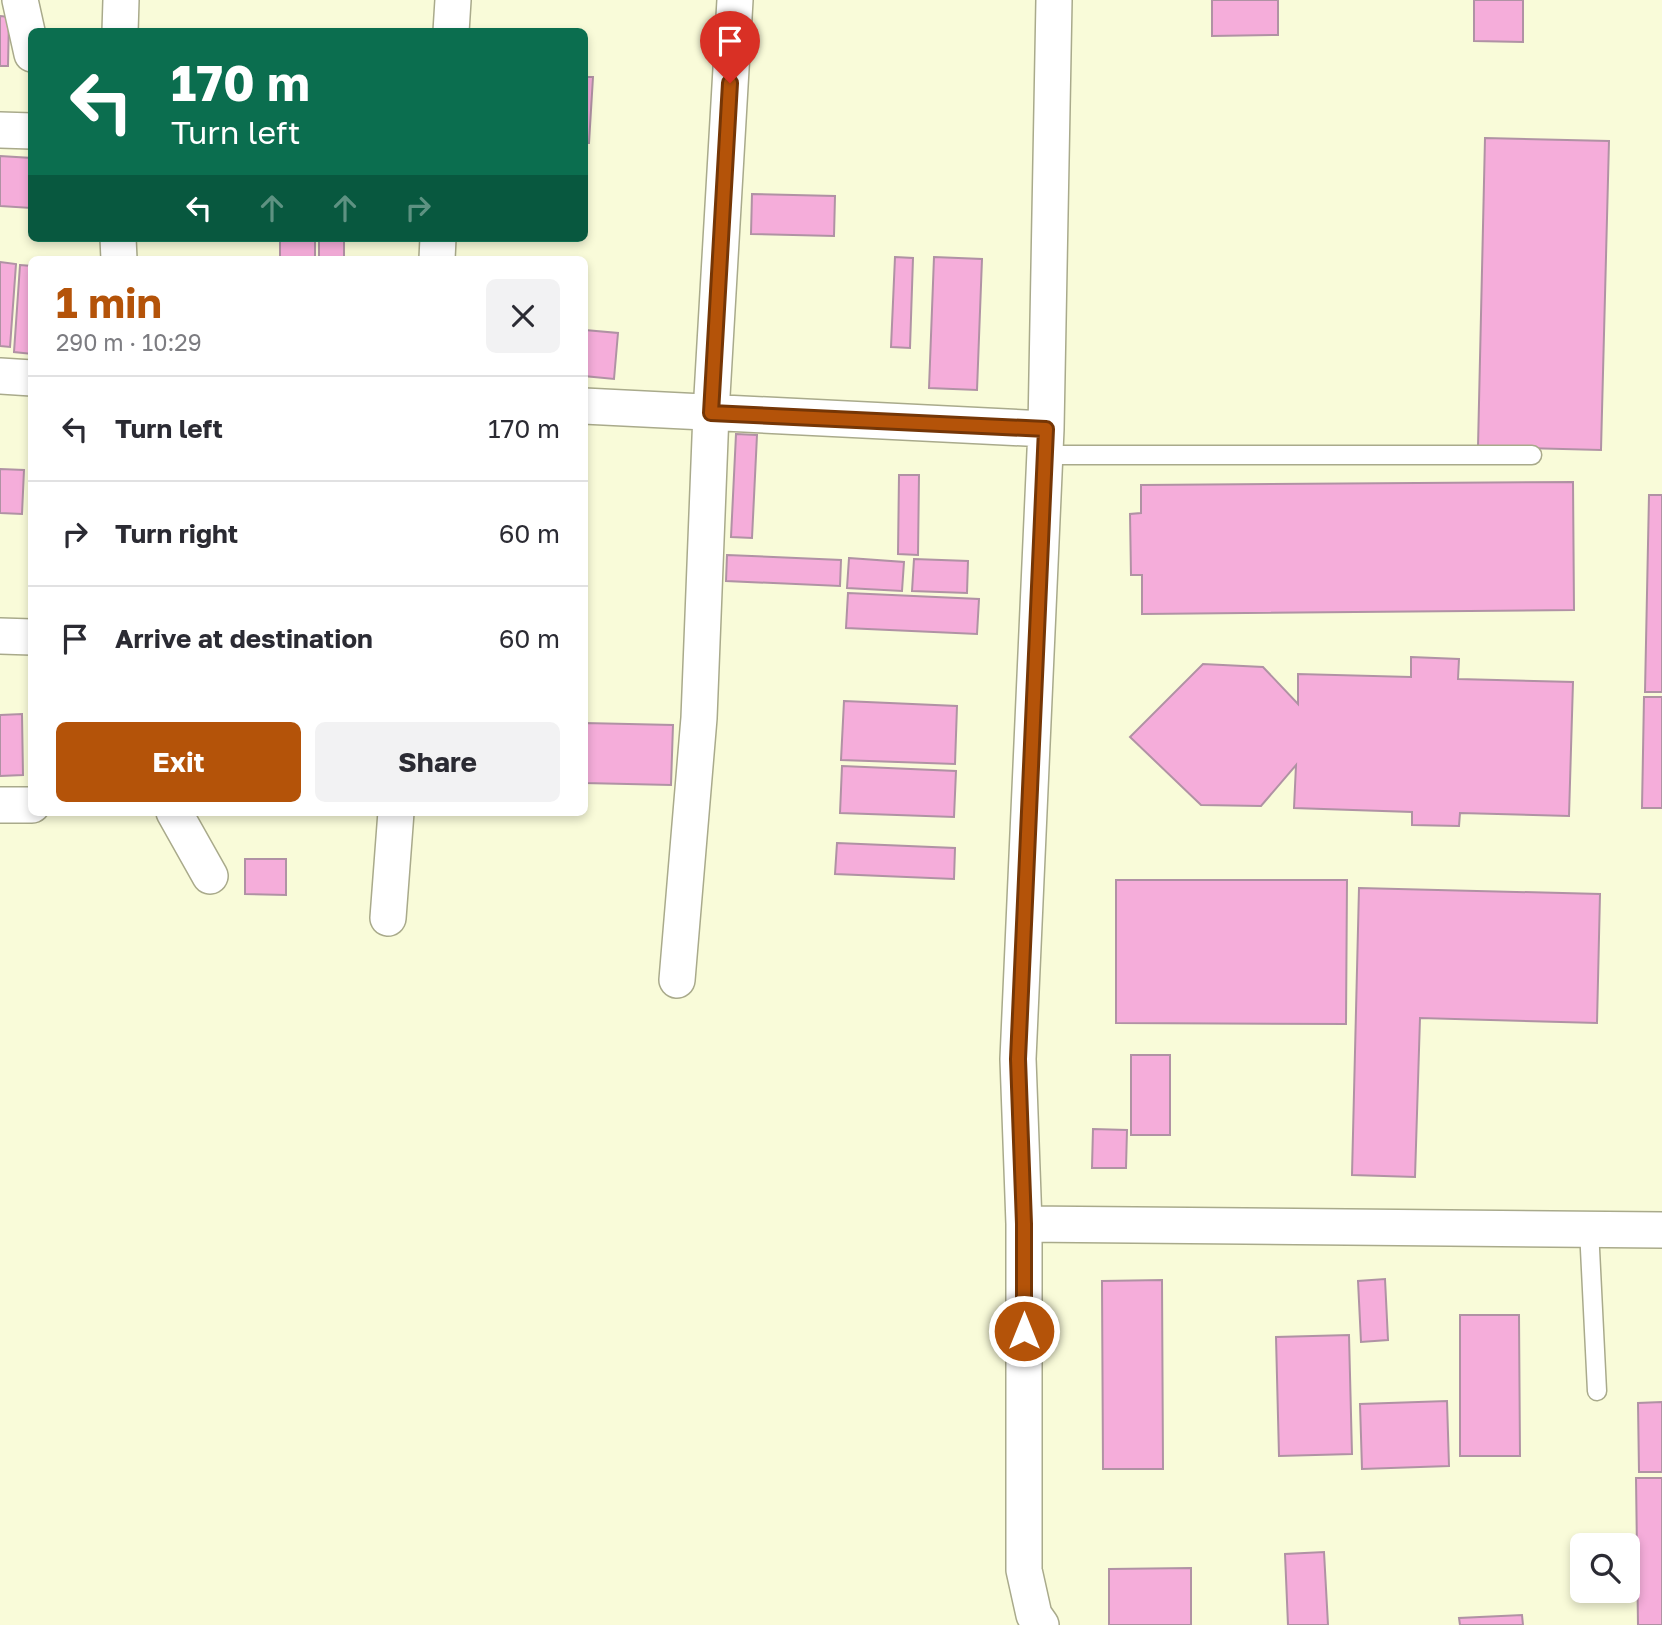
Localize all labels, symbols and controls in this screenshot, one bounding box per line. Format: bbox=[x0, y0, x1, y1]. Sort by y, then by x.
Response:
pin bbox=[700, 11, 760, 83]
icon: arrive bbox=[711, 22, 749, 60]
text: 170 m bbox=[171, 53, 310, 112]
icon: left bbox=[56, 56, 147, 147]
text: Turn left bbox=[171, 113, 300, 151]
icon: left bbox=[180, 189, 218, 227]
icon: ahead bbox=[253, 189, 291, 227]
icon: ahead bbox=[326, 189, 364, 227]
icon: right bbox=[399, 189, 437, 227]
text: 1 min bbox=[56, 277, 162, 327]
button: close bbox=[486, 279, 560, 353]
text: 290 m · 10:29 bbox=[56, 328, 202, 356]
icon: left bbox=[56, 410, 94, 448]
text: Turn left bbox=[115, 413, 223, 444]
text: 170 m bbox=[488, 413, 560, 444]
icon: right bbox=[56, 515, 94, 553]
text: Turn right bbox=[115, 518, 238, 549]
text: 60 m bbox=[499, 518, 560, 549]
icon: arrive bbox=[56, 620, 94, 658]
text: Arrive at destination bbox=[115, 623, 373, 654]
text: 60 m bbox=[499, 623, 560, 654]
button: Exit bbox=[56, 722, 301, 802]
button: Share bbox=[315, 722, 560, 802]
position arrow bbox=[987, 1294, 1061, 1368]
map controls bbox=[1570, 1533, 1640, 1603]
button: search bbox=[1570, 1533, 1640, 1603]

